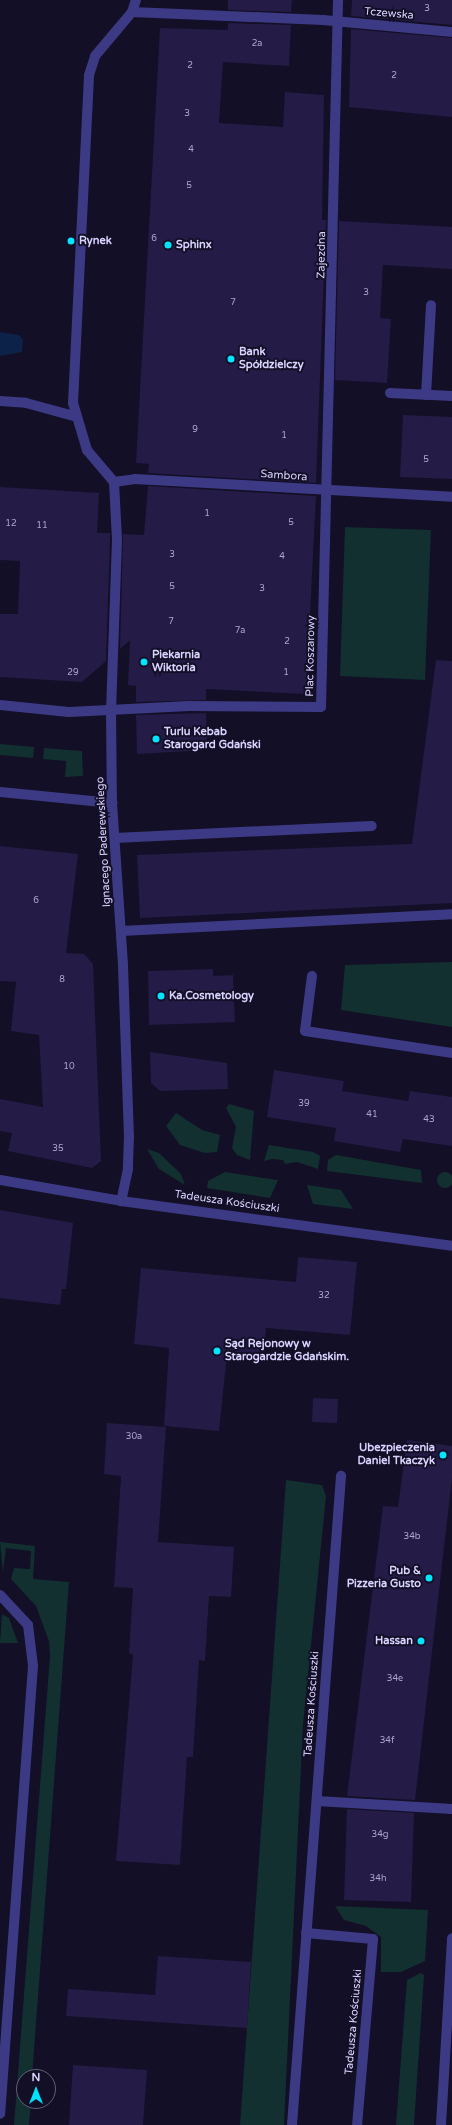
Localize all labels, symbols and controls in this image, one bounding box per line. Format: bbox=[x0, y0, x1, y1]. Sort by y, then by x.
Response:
house number: 3 bbox=[424, 4, 430, 14]
street label: Tczewska bbox=[364, 5, 414, 23]
house number: 2a bbox=[252, 39, 262, 49]
house number: 2 bbox=[187, 61, 193, 71]
house number: 2 bbox=[391, 71, 397, 81]
house number: 3 bbox=[184, 109, 190, 119]
house number: 4 bbox=[188, 145, 194, 155]
house number: 5 bbox=[186, 181, 192, 191]
street label: Zajezdna bbox=[315, 231, 329, 279]
place label: Rynek bbox=[79, 234, 112, 248]
house number: 6 bbox=[151, 234, 157, 244]
marker: Rynek bbox=[66, 236, 76, 246]
place label: Sphinx bbox=[176, 238, 212, 252]
marker: Sphinx bbox=[163, 240, 173, 250]
house number: 3 bbox=[363, 288, 369, 298]
house number: 7 bbox=[230, 298, 236, 308]
place label: Bank Spółdzielczy bbox=[239, 346, 304, 372]
marker: Bank Spółdzielczy bbox=[226, 354, 236, 364]
house number: 9 bbox=[192, 425, 198, 435]
house number: 1 bbox=[281, 431, 287, 441]
house number: 5 bbox=[423, 455, 429, 465]
street label: Sambora bbox=[260, 468, 308, 484]
house number: 1 bbox=[204, 509, 210, 519]
house number: 5 bbox=[288, 518, 294, 528]
house number: 12 bbox=[5, 519, 17, 529]
house number: 11 bbox=[36, 521, 48, 531]
house number: 3 bbox=[169, 550, 175, 560]
house number: 4 bbox=[279, 552, 285, 562]
house number: 5 bbox=[169, 582, 175, 592]
house number: 3 bbox=[259, 584, 265, 594]
street label: Plac Koszarowy bbox=[304, 615, 318, 697]
house number: 7 bbox=[168, 617, 174, 627]
house number: 7a bbox=[235, 626, 245, 636]
house number: 2 bbox=[284, 637, 290, 647]
place label: Piekarnia Wiktoria bbox=[152, 649, 200, 675]
marker: Piekarnia Wiktoria bbox=[139, 657, 149, 667]
house number: 29 bbox=[67, 668, 79, 678]
house number: 1 bbox=[283, 668, 289, 678]
place label: Turlu Kebab Starogard Gdański bbox=[164, 726, 261, 752]
marker: Turlu Kebab Starogard Gdański bbox=[151, 734, 161, 744]
street label: Ignacego Paderewskiego bbox=[94, 776, 114, 908]
house number: 6 bbox=[33, 896, 39, 906]
house number: 8 bbox=[59, 975, 65, 985]
place label: Ka.Cosmetology bbox=[169, 989, 254, 1003]
marker: Ka.Cosmetology bbox=[156, 991, 166, 1001]
house number: 10 bbox=[63, 1062, 75, 1072]
house number: 39 bbox=[298, 1099, 310, 1109]
house number: 41 bbox=[366, 1110, 378, 1120]
house number: 43 bbox=[423, 1115, 435, 1125]
house number: 35 bbox=[52, 1144, 64, 1154]
street label: Tadeusza Kościuszki bbox=[174, 1188, 280, 1216]
house number: 32 bbox=[318, 1291, 330, 1301]
place label: Sąd Rejonowy w Starogardzie Gdańskim. bbox=[225, 1338, 349, 1364]
marker: Sąd Rejonowy w Starogardzie Gdańskim. bbox=[212, 1346, 222, 1356]
house number: 30a bbox=[126, 1432, 142, 1442]
place label: Ubezpieczenia Daniel Tkaczyk bbox=[357, 1442, 435, 1468]
marker: Ubezpieczenia Daniel Tkaczyk bbox=[438, 1450, 448, 1460]
house number: 34b bbox=[404, 1532, 420, 1542]
place label: Pub & Pizzeria Gusto bbox=[347, 1565, 421, 1591]
marker: Pub & Pizzeria Gusto bbox=[424, 1573, 434, 1583]
place label: Hassan bbox=[375, 1634, 413, 1648]
marker: Hassan bbox=[416, 1636, 426, 1646]
street label: Tadeusza Kościuszki bbox=[302, 1651, 322, 1757]
house number: 34e bbox=[387, 1674, 403, 1684]
house number: 34f bbox=[380, 1736, 394, 1746]
house number: 34g bbox=[372, 1830, 388, 1840]
house number: 34h bbox=[370, 1874, 386, 1884]
street label: Tadeusza Kościuszki bbox=[343, 1969, 365, 2075]
north arrow bbox=[16, 2069, 56, 2109]
text: N bbox=[32, 2071, 40, 2084]

